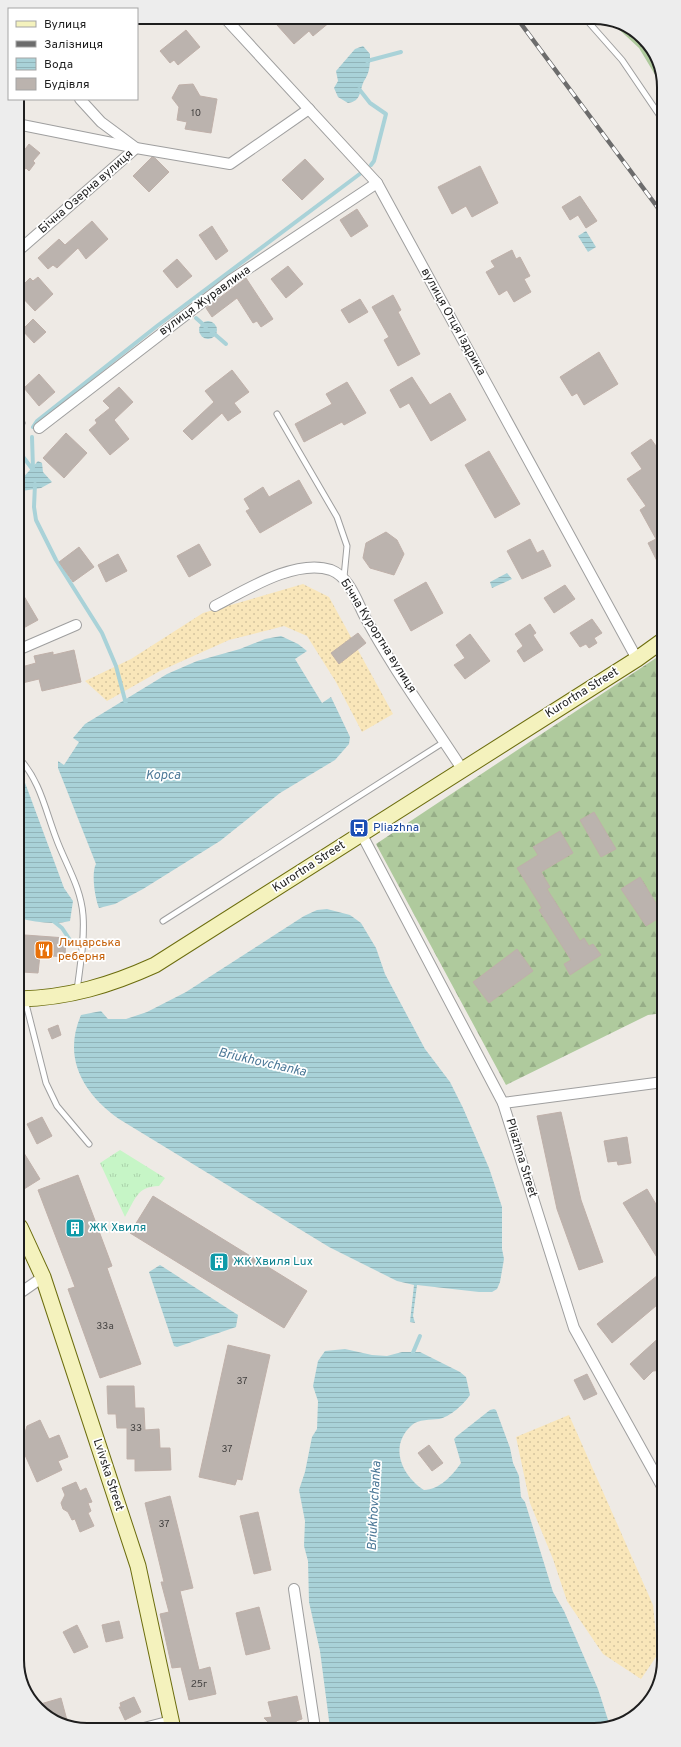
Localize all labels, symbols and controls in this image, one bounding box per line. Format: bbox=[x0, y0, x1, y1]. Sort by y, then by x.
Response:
legend bbox=[8, 8, 138, 100]
text: Вулиця bbox=[44, 17, 86, 33]
text: Залізниця bbox=[44, 37, 103, 53]
text: Вода bbox=[44, 57, 73, 73]
text: Будівля bbox=[44, 77, 90, 93]
house number: 10 bbox=[191, 107, 201, 120]
street label: Бічна Озерна вулиця bbox=[35, 146, 137, 238]
street label: вулиця Журавлина bbox=[156, 262, 254, 340]
street label: вулиця Отця Іздрика bbox=[417, 265, 489, 379]
street label: Бічна Курортна вулиця bbox=[336, 576, 420, 696]
street label: Kurortna Street bbox=[542, 664, 622, 722]
water label: Корса bbox=[146, 768, 181, 784]
bus stop icon: Pliazhna bbox=[348, 817, 370, 839]
place label: Pliazhna bbox=[373, 820, 419, 836]
street label: Kurortna Street bbox=[270, 838, 348, 896]
place label: Лицарська реберня bbox=[58, 935, 121, 965]
restaurant icon: Лицарська реберня bbox=[33, 939, 55, 961]
water label: Briukhovchanka bbox=[216, 1045, 308, 1081]
street label: Pliazhna Street bbox=[501, 1116, 541, 1200]
building icon: ЖК Хвиля bbox=[64, 1217, 86, 1239]
place label: ЖК Хвиля bbox=[89, 1220, 146, 1236]
building icon: ЖК Хвиля Lux bbox=[208, 1251, 230, 1273]
place label: ЖК Хвиля Lux bbox=[233, 1254, 313, 1270]
house number: 33а bbox=[96, 1320, 114, 1333]
house number: 37 bbox=[236, 1375, 248, 1388]
house number: 33 bbox=[130, 1422, 142, 1435]
street label: Lvivska Street bbox=[89, 1437, 127, 1513]
house number: 37 bbox=[221, 1443, 233, 1456]
water label: Briukhovchanka bbox=[365, 1460, 385, 1551]
house number: 37 bbox=[158, 1518, 170, 1531]
house number: 25г bbox=[191, 1678, 207, 1691]

